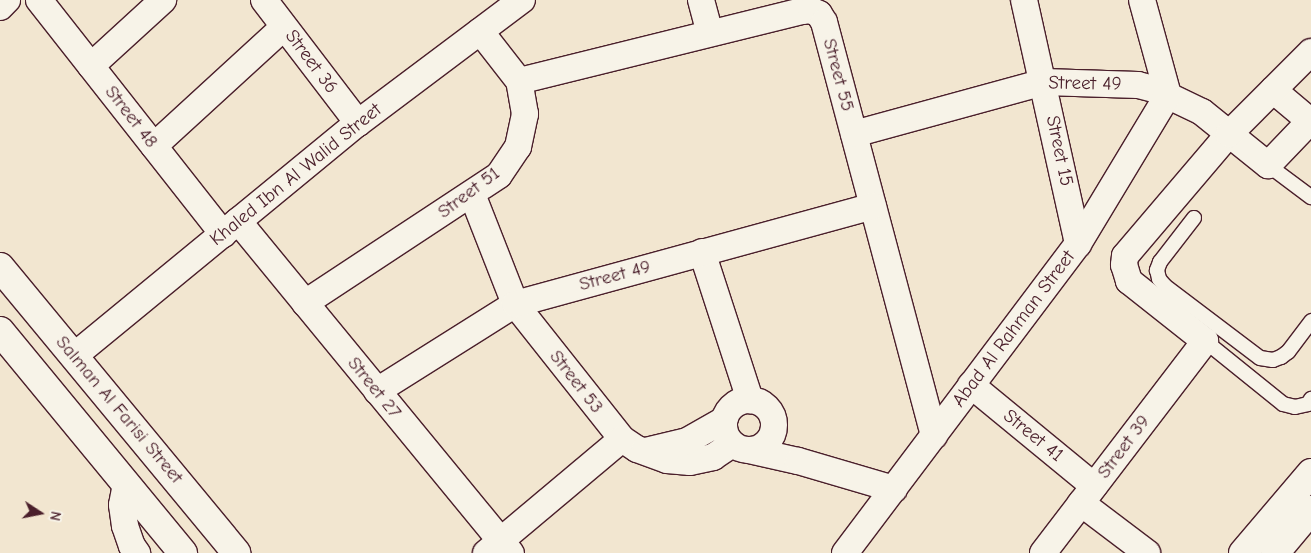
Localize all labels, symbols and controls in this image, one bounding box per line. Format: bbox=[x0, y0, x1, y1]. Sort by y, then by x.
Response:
street label: Street 36 bbox=[280, 26, 342, 98]
street label: Street 55 bbox=[817, 36, 859, 114]
street label: Street 49 bbox=[1048, 72, 1122, 96]
street label: Street 48 bbox=[100, 81, 162, 153]
street label: Khaled Ibn Al Walid Street bbox=[206, 99, 386, 251]
street label: Street 15 bbox=[1040, 114, 1078, 188]
street label: Street 51 bbox=[433, 162, 505, 224]
street label: Abad Al Rahman Street bbox=[948, 246, 1080, 412]
street label: Street 49 bbox=[577, 256, 653, 296]
street label: Salman Al Farisi Street bbox=[50, 331, 188, 489]
street label: Street 53 bbox=[544, 346, 608, 418]
street label: Street 27 bbox=[342, 353, 406, 423]
street label: Street 41 bbox=[998, 405, 1068, 467]
street label: Street 39 bbox=[1093, 411, 1155, 483]
north arrow bbox=[15, 488, 65, 538]
text: N bbox=[46, 510, 64, 522]

